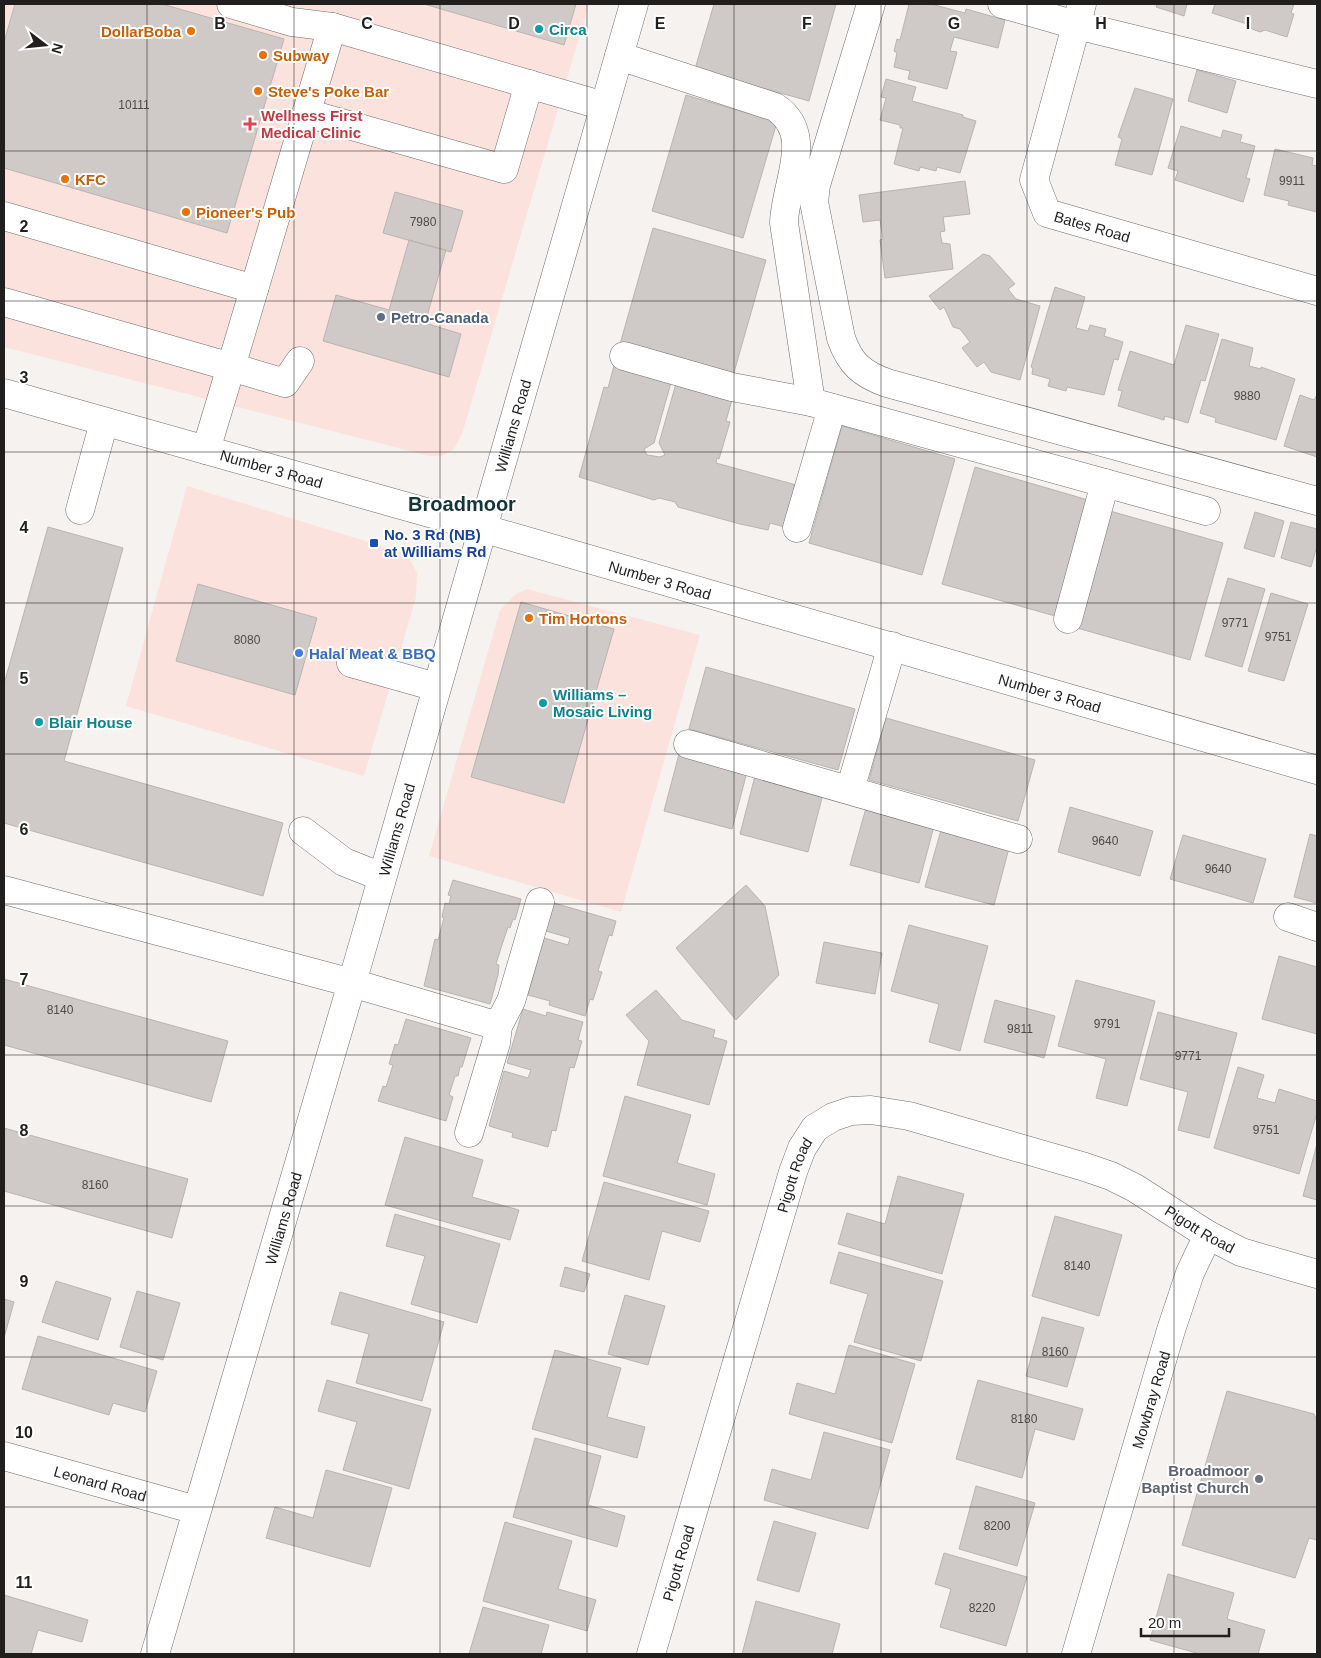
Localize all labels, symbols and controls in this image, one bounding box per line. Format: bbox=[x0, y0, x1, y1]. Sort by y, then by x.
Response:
text: B bbox=[214, 15, 226, 32]
text: C bbox=[361, 15, 373, 32]
text: D bbox=[508, 15, 520, 32]
text: E bbox=[655, 15, 666, 32]
text: F bbox=[802, 15, 812, 32]
text: G bbox=[948, 15, 960, 32]
text: H bbox=[1095, 15, 1107, 32]
text: I bbox=[1246, 15, 1250, 32]
north arrow bbox=[20, 20, 70, 70]
place label: Circa bbox=[549, 21, 587, 38]
place label: DollarBoba bbox=[101, 23, 182, 40]
marker: Circa bbox=[533, 23, 545, 35]
marker: DollarBoba bbox=[185, 25, 197, 37]
text: N bbox=[48, 42, 67, 56]
place label: Subway bbox=[273, 47, 330, 64]
marker: Subway bbox=[257, 49, 269, 61]
place label: Steve's Poke Bar bbox=[268, 83, 389, 100]
marker: Steve's Poke Bar bbox=[252, 85, 264, 97]
house number: 10111 bbox=[118, 98, 150, 112]
place label: Wellness First Medical Clinic bbox=[261, 107, 362, 141]
marker: Wellness First Medical Clinic bbox=[243, 117, 257, 131]
place label: KFC bbox=[75, 171, 106, 188]
marker: KFC bbox=[59, 173, 71, 185]
house number: 9911 bbox=[1279, 174, 1305, 188]
place label: Pioneer's Pub bbox=[196, 204, 295, 221]
marker: Pioneer's Pub bbox=[180, 206, 192, 218]
street label: Bates Road bbox=[1052, 207, 1132, 245]
house number: 7980 bbox=[410, 215, 437, 229]
text: 2 bbox=[20, 218, 29, 235]
place label: Petro-Canada bbox=[391, 309, 489, 326]
marker: Petro-Canada bbox=[375, 311, 387, 323]
text: 3 bbox=[20, 369, 29, 386]
street label: Williams Road bbox=[491, 378, 534, 474]
house number: 9880 bbox=[1234, 389, 1261, 403]
street label: Number 3 Road bbox=[218, 446, 325, 491]
district label: Broadmoor bbox=[408, 493, 516, 515]
text: 4 bbox=[20, 519, 29, 536]
place label: No. 3 Rd (NB) at Williams Rd bbox=[384, 526, 486, 560]
marker: No. 3 Rd (NB) at Williams Rd bbox=[368, 537, 380, 549]
street label: Number 3 Road bbox=[607, 557, 713, 603]
place label: Tim Hortons bbox=[539, 610, 627, 627]
marker: Tim Hortons bbox=[523, 612, 535, 624]
house number: 9771 bbox=[1222, 616, 1249, 630]
house number: 9751 bbox=[1265, 630, 1292, 644]
house number: 8080 bbox=[234, 633, 261, 647]
place label: Halal Meat & BBQ bbox=[309, 645, 436, 662]
marker: Halal Meat & BBQ bbox=[293, 647, 305, 659]
text: 5 bbox=[20, 670, 29, 687]
street label: Number 3 Road bbox=[997, 670, 1103, 716]
place label: Williams – Mosaic Living bbox=[553, 686, 652, 720]
marker: Williams – Mosaic Living bbox=[537, 697, 549, 709]
place label: Blair House bbox=[49, 714, 132, 731]
marker: Blair House bbox=[33, 716, 45, 728]
street label: Williams Road bbox=[375, 781, 418, 878]
text: 6 bbox=[20, 821, 29, 838]
house number: 9640 bbox=[1092, 834, 1119, 848]
house number: 9640 bbox=[1205, 862, 1232, 876]
text: 7 bbox=[20, 971, 29, 988]
house number: 8140 bbox=[47, 1003, 74, 1017]
house number: 9791 bbox=[1094, 1017, 1121, 1031]
house number: 9811 bbox=[1007, 1022, 1033, 1036]
house number: 9771 bbox=[1175, 1049, 1202, 1063]
text: 8 bbox=[20, 1122, 29, 1139]
house number: 9751 bbox=[1253, 1123, 1280, 1137]
street label: Pigott Road bbox=[773, 1134, 815, 1214]
street label: Williams Road bbox=[261, 1170, 305, 1267]
house number: 8160 bbox=[82, 1178, 109, 1192]
street label: Pigott Road bbox=[1162, 1201, 1238, 1256]
house number: 8140 bbox=[1064, 1259, 1091, 1273]
text: 9 bbox=[20, 1273, 29, 1290]
house number: 8160 bbox=[1042, 1345, 1069, 1359]
street label: Mowbray Road bbox=[1128, 1349, 1173, 1451]
house number: 8180 bbox=[1011, 1412, 1038, 1426]
text: 10 bbox=[15, 1424, 33, 1441]
street label: Leonard Road bbox=[52, 1462, 148, 1504]
place label: Broadmoor Baptist Church bbox=[1141, 1462, 1249, 1496]
marker: Broadmoor Baptist Church bbox=[1253, 1473, 1265, 1485]
house number: 8200 bbox=[984, 1519, 1011, 1533]
street label: Pigott Road bbox=[659, 1523, 697, 1603]
text: 11 bbox=[16, 1574, 33, 1591]
house number: 8220 bbox=[969, 1601, 996, 1615]
scale bar bbox=[1141, 1606, 1228, 1638]
text: 20 m bbox=[1148, 1614, 1181, 1631]

